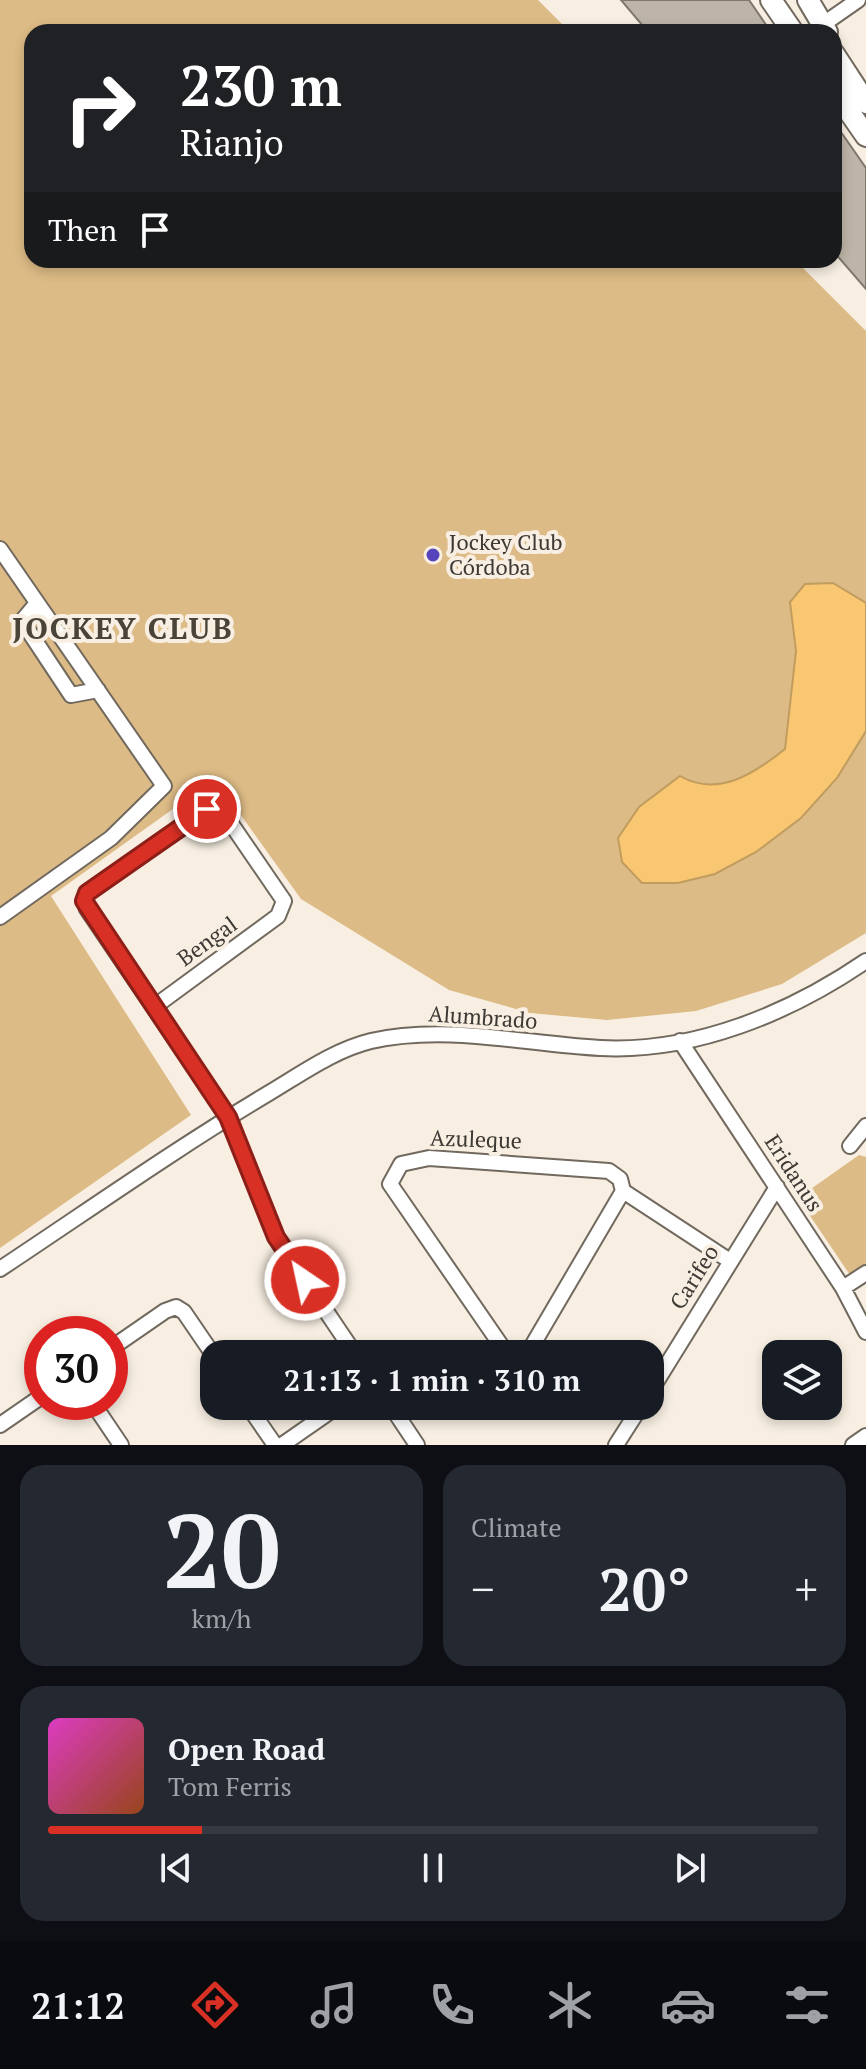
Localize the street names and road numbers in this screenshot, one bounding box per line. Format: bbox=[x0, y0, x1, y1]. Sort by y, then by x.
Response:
street label: Bengal bbox=[171, 909, 242, 972]
street label: Alumbrado bbox=[428, 998, 539, 1035]
street label: Azuleque bbox=[430, 1122, 522, 1155]
street label: Eridanus bbox=[759, 1129, 830, 1217]
street label: Carifeo bbox=[663, 1239, 725, 1314]

